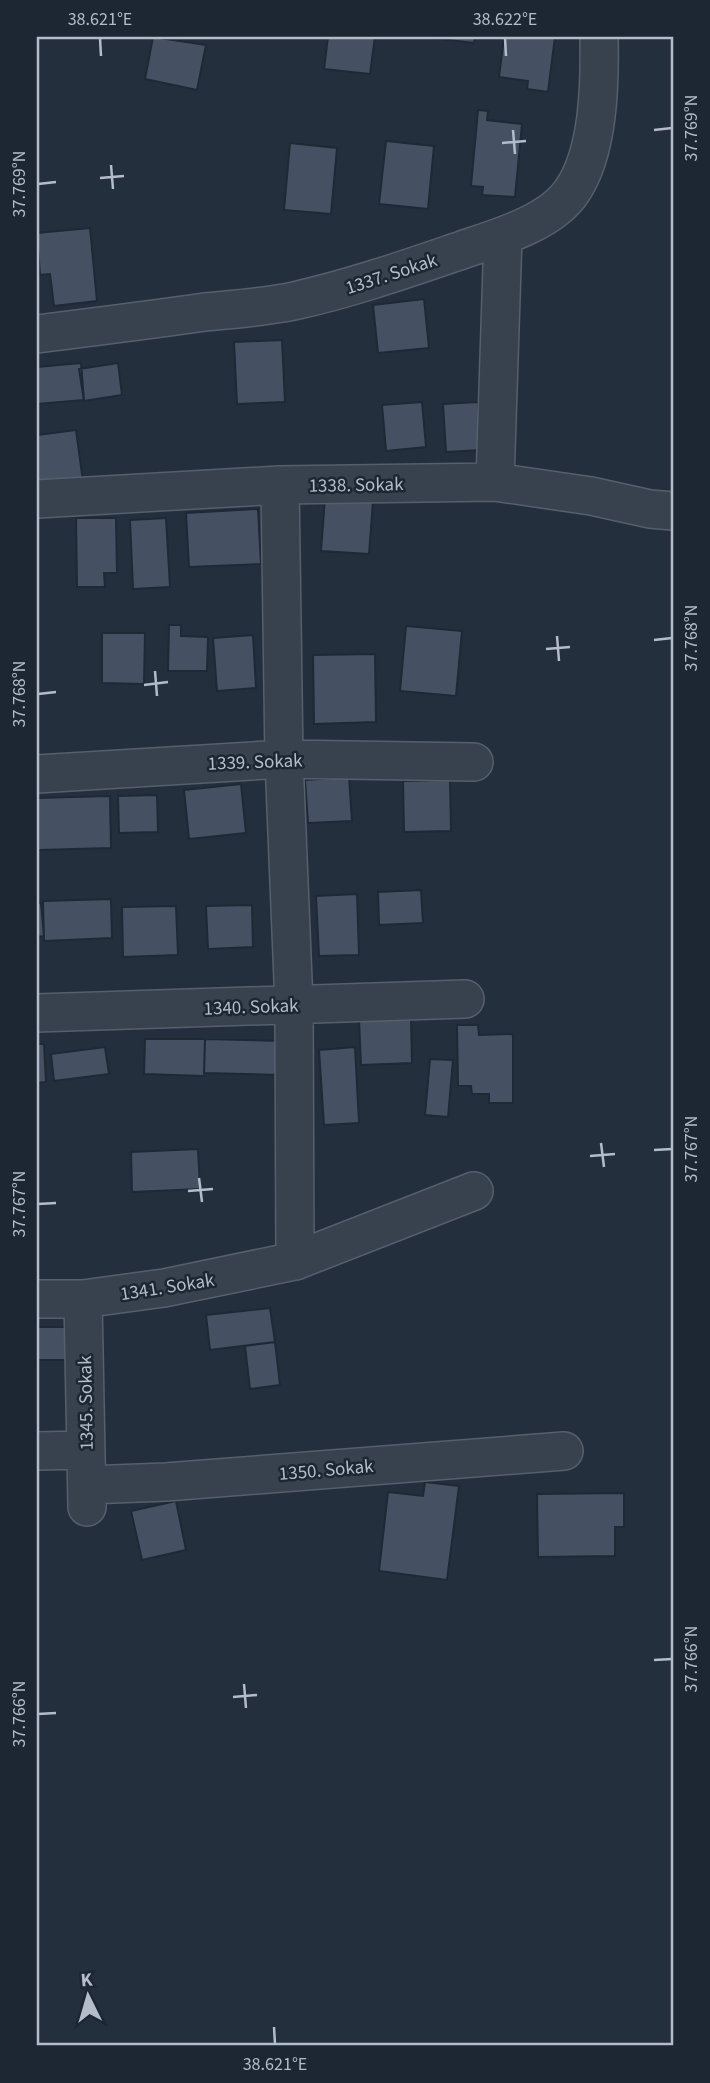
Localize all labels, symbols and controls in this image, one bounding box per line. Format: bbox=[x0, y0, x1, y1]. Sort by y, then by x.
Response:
text: 38.621°E bbox=[68, 7, 132, 32]
text: 38.622°E bbox=[473, 7, 537, 32]
text: 37.769°N bbox=[679, 95, 704, 161]
text: 37.769°N bbox=[7, 151, 32, 217]
street label: 1337. Sokak bbox=[342, 247, 441, 302]
street label: 1338. Sokak bbox=[308, 471, 404, 500]
text: 37.768°N bbox=[679, 605, 704, 671]
text: 37.768°N bbox=[7, 661, 32, 727]
street label: 1339. Sokak bbox=[207, 747, 304, 778]
street label: 1340. Sokak bbox=[203, 992, 300, 1023]
text: 37.767°N bbox=[679, 1116, 704, 1182]
text: 37.767°N bbox=[7, 1171, 32, 1237]
street label: 1341. Sokak bbox=[118, 1267, 217, 1308]
street label: 1345. Sokak bbox=[72, 1355, 101, 1451]
street label: 1350. Sokak bbox=[278, 1453, 375, 1488]
text: 37.766°N bbox=[679, 1626, 704, 1692]
text: 37.766°N bbox=[7, 1681, 32, 1747]
north arrow bbox=[52, 1960, 122, 2030]
text: K bbox=[80, 1967, 94, 1995]
text: 38.621°E bbox=[243, 2052, 307, 2077]

